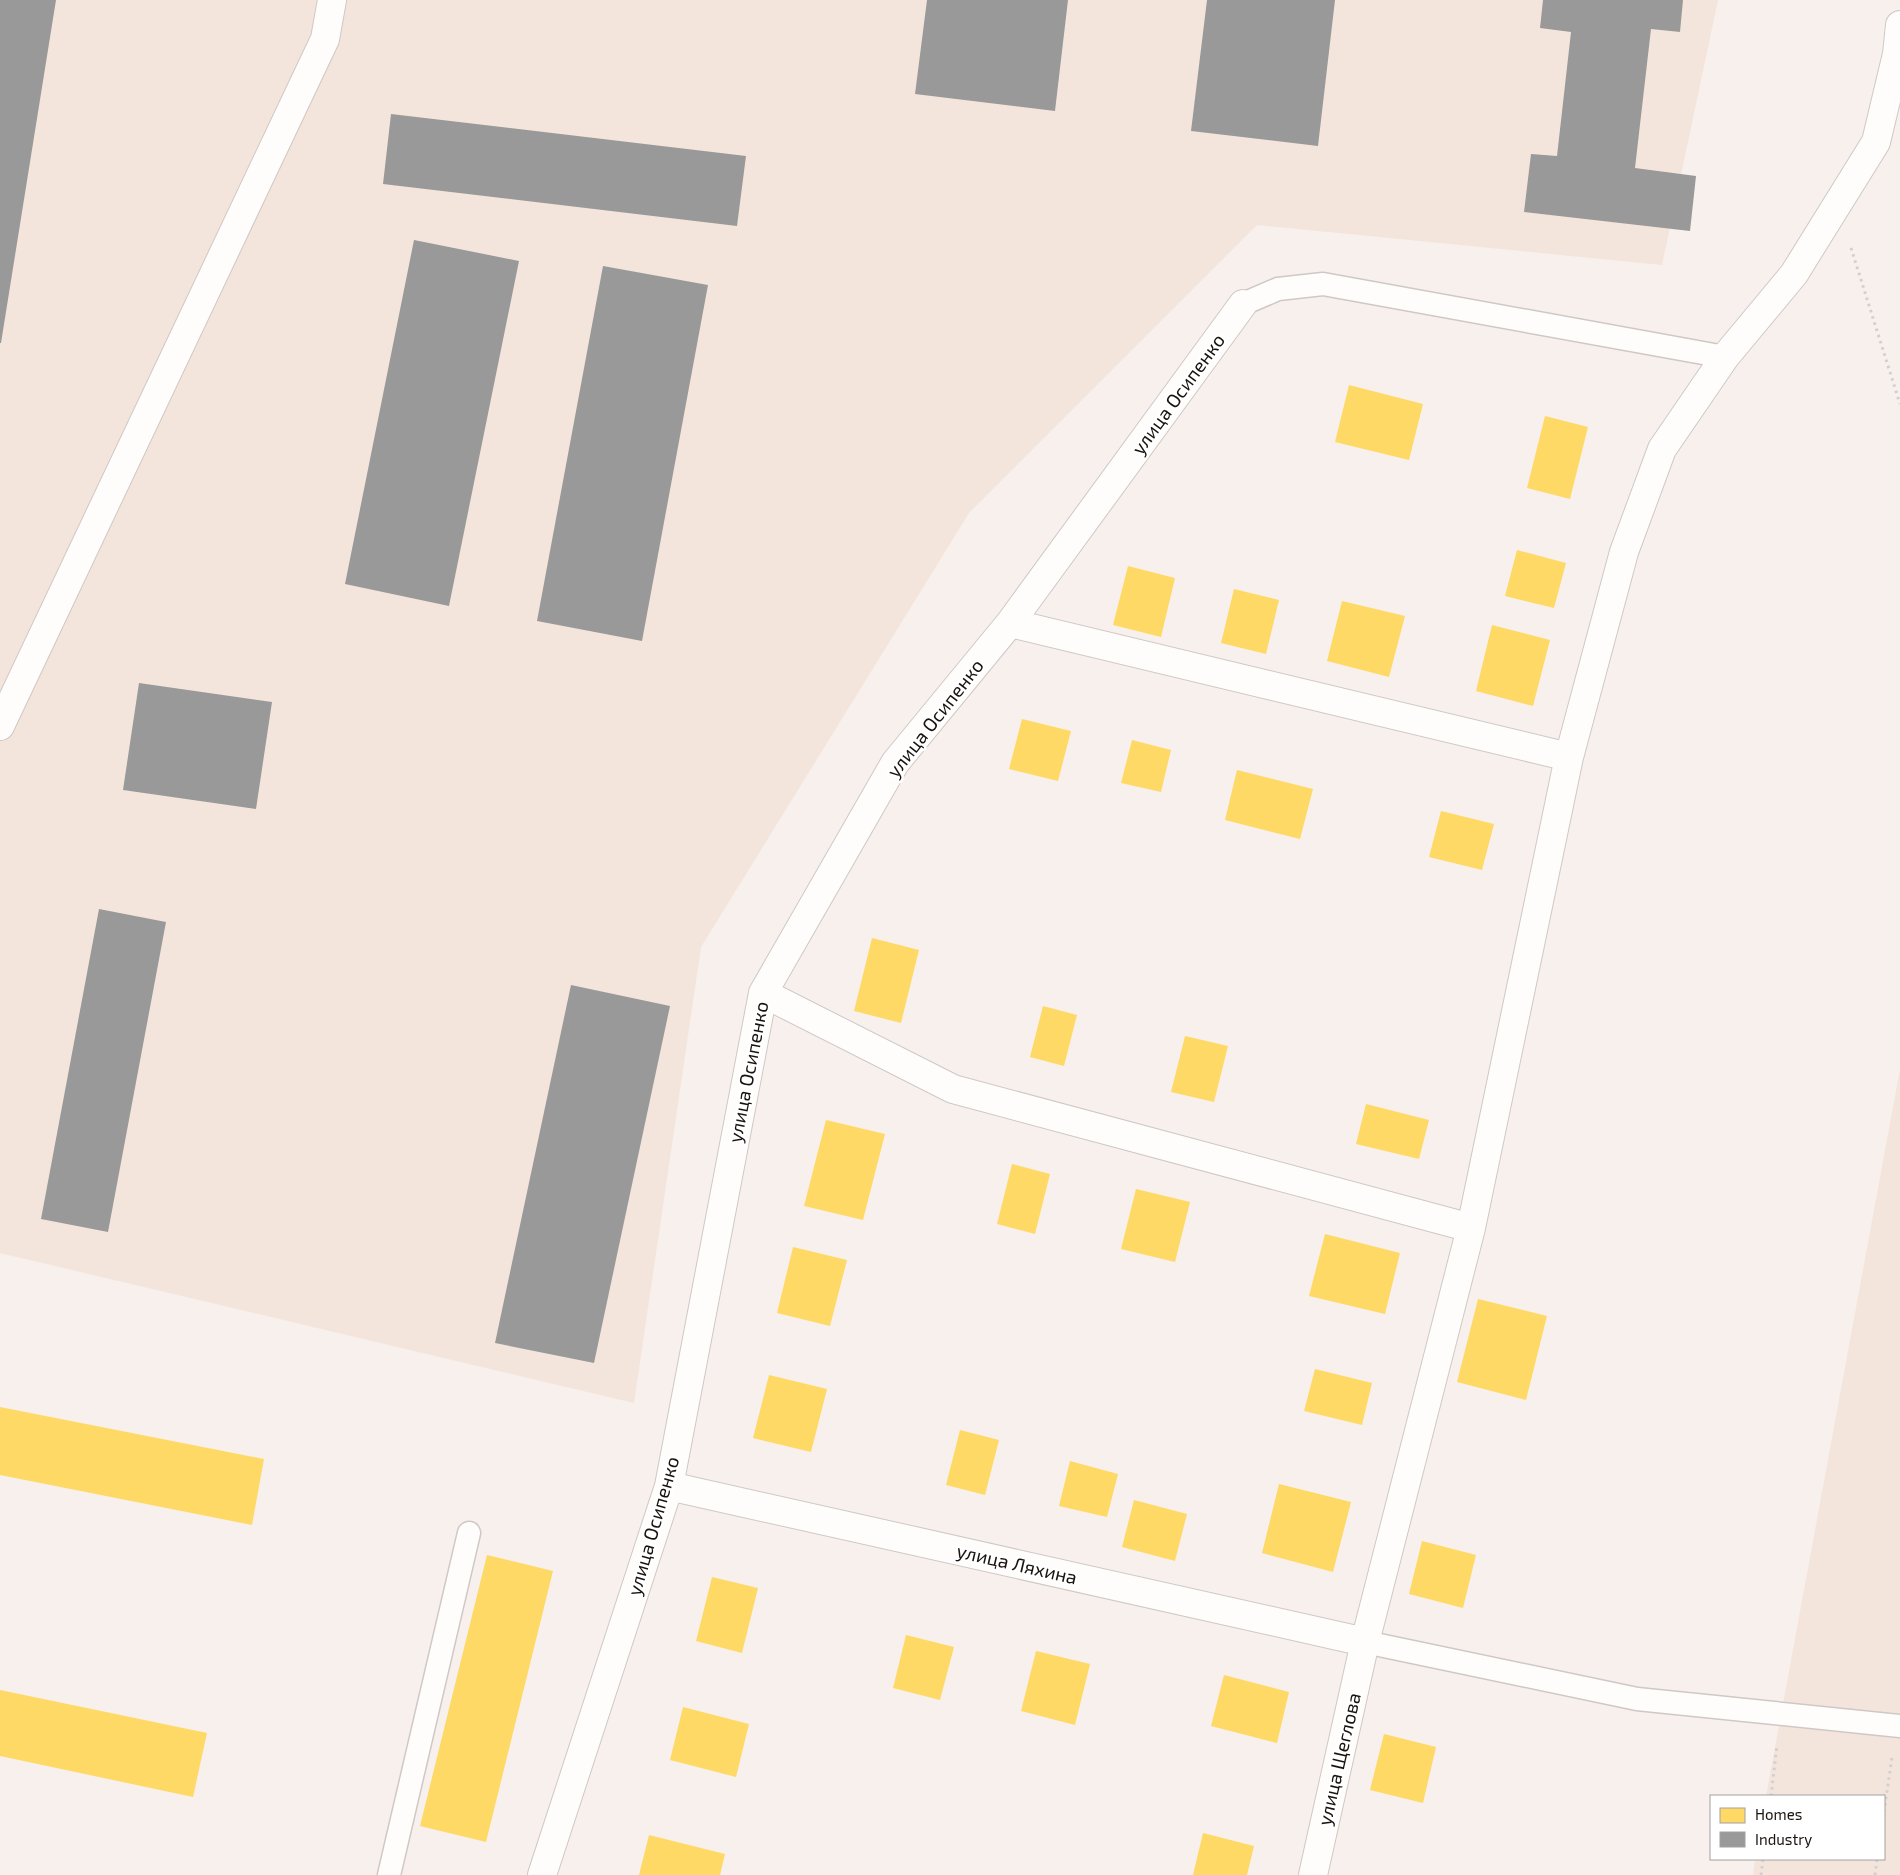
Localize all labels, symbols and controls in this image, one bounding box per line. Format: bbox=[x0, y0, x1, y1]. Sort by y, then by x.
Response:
street label: улица Осипенко bbox=[1126, 329, 1230, 459]
street label: улица Осипенко bbox=[881, 654, 989, 782]
street label: улица Осипенко bbox=[723, 999, 773, 1145]
street label: улица Осипенко bbox=[622, 1454, 684, 1598]
street label: улица Ляхина bbox=[954, 1538, 1080, 1590]
street label: улица Щеглова bbox=[1312, 1690, 1366, 1828]
legend bbox=[1710, 1795, 1885, 1860]
text: Homes bbox=[1755, 1805, 1802, 1823]
text: Industry bbox=[1755, 1830, 1812, 1848]

